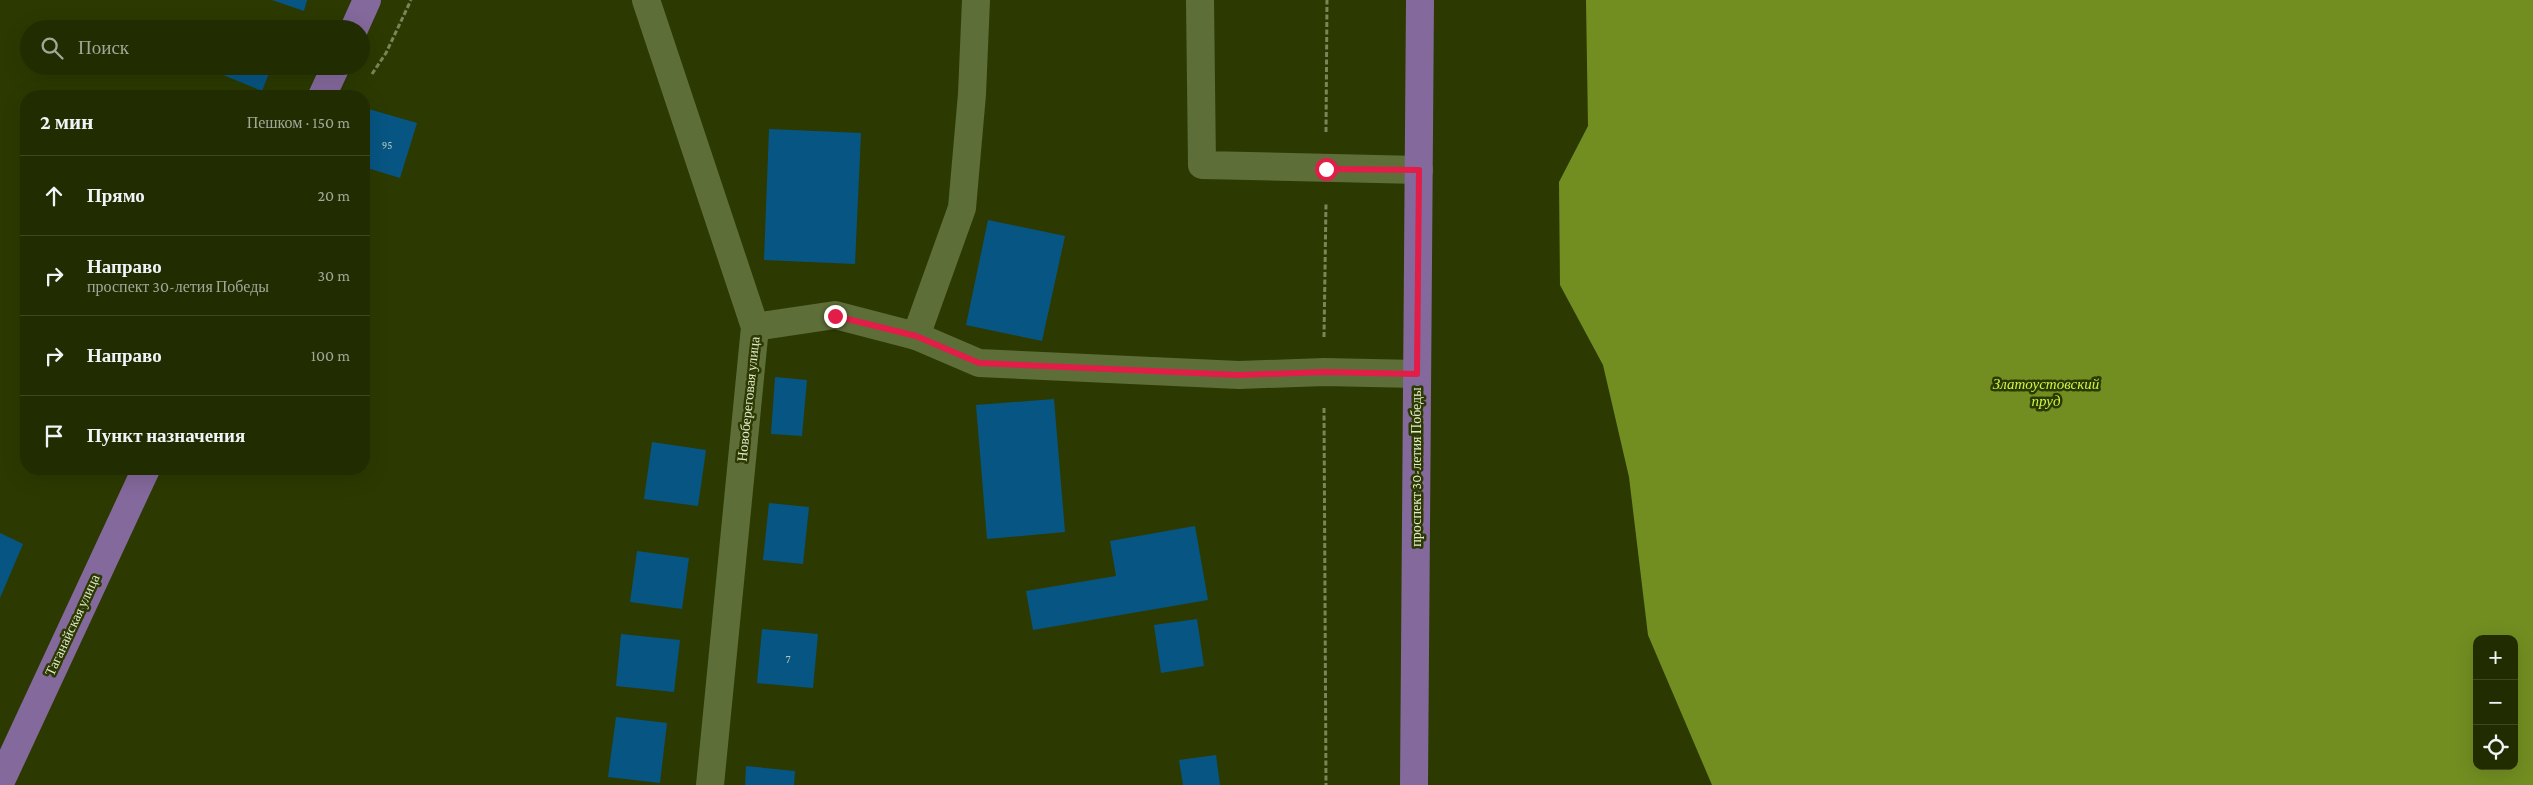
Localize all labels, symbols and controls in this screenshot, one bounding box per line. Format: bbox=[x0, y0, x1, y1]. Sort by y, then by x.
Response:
search box bbox=[20, 20, 370, 75]
icon: search bbox=[38, 34, 66, 62]
text: Поиск bbox=[78, 37, 129, 58]
text: 2 мин bbox=[40, 110, 93, 134]
text: Пешком · 150 m bbox=[247, 114, 350, 131]
house number: 95 bbox=[382, 139, 392, 151]
route start bbox=[1315, 158, 1338, 181]
icon: ahead bbox=[40, 182, 68, 210]
text: Прямо bbox=[87, 185, 145, 206]
text: 20 m bbox=[317, 187, 350, 204]
text: Направо bbox=[87, 256, 162, 277]
icon: right bbox=[40, 262, 68, 290]
text: 30 m bbox=[318, 267, 350, 284]
text: проспект 30-летия Победы bbox=[87, 278, 269, 295]
route end bbox=[824, 305, 847, 328]
street label: Новобереговая улица bbox=[733, 335, 763, 462]
icon: right bbox=[40, 342, 68, 370]
text: Направо bbox=[87, 345, 162, 366]
text: 100 m bbox=[311, 347, 350, 364]
water label: Златоустовский пруд bbox=[1993, 376, 2100, 409]
street label: проспект 30-летия Победы bbox=[1408, 387, 1424, 547]
icon: arrive bbox=[40, 422, 68, 450]
text: Пункт назначения bbox=[87, 425, 245, 446]
street label: Таганайская улица bbox=[41, 571, 103, 678]
map controls bbox=[2473, 635, 2518, 770]
button: + bbox=[2473, 635, 2518, 680]
house number: 7 bbox=[785, 653, 791, 665]
button: − bbox=[2473, 680, 2518, 725]
button: locate bbox=[2473, 725, 2518, 770]

